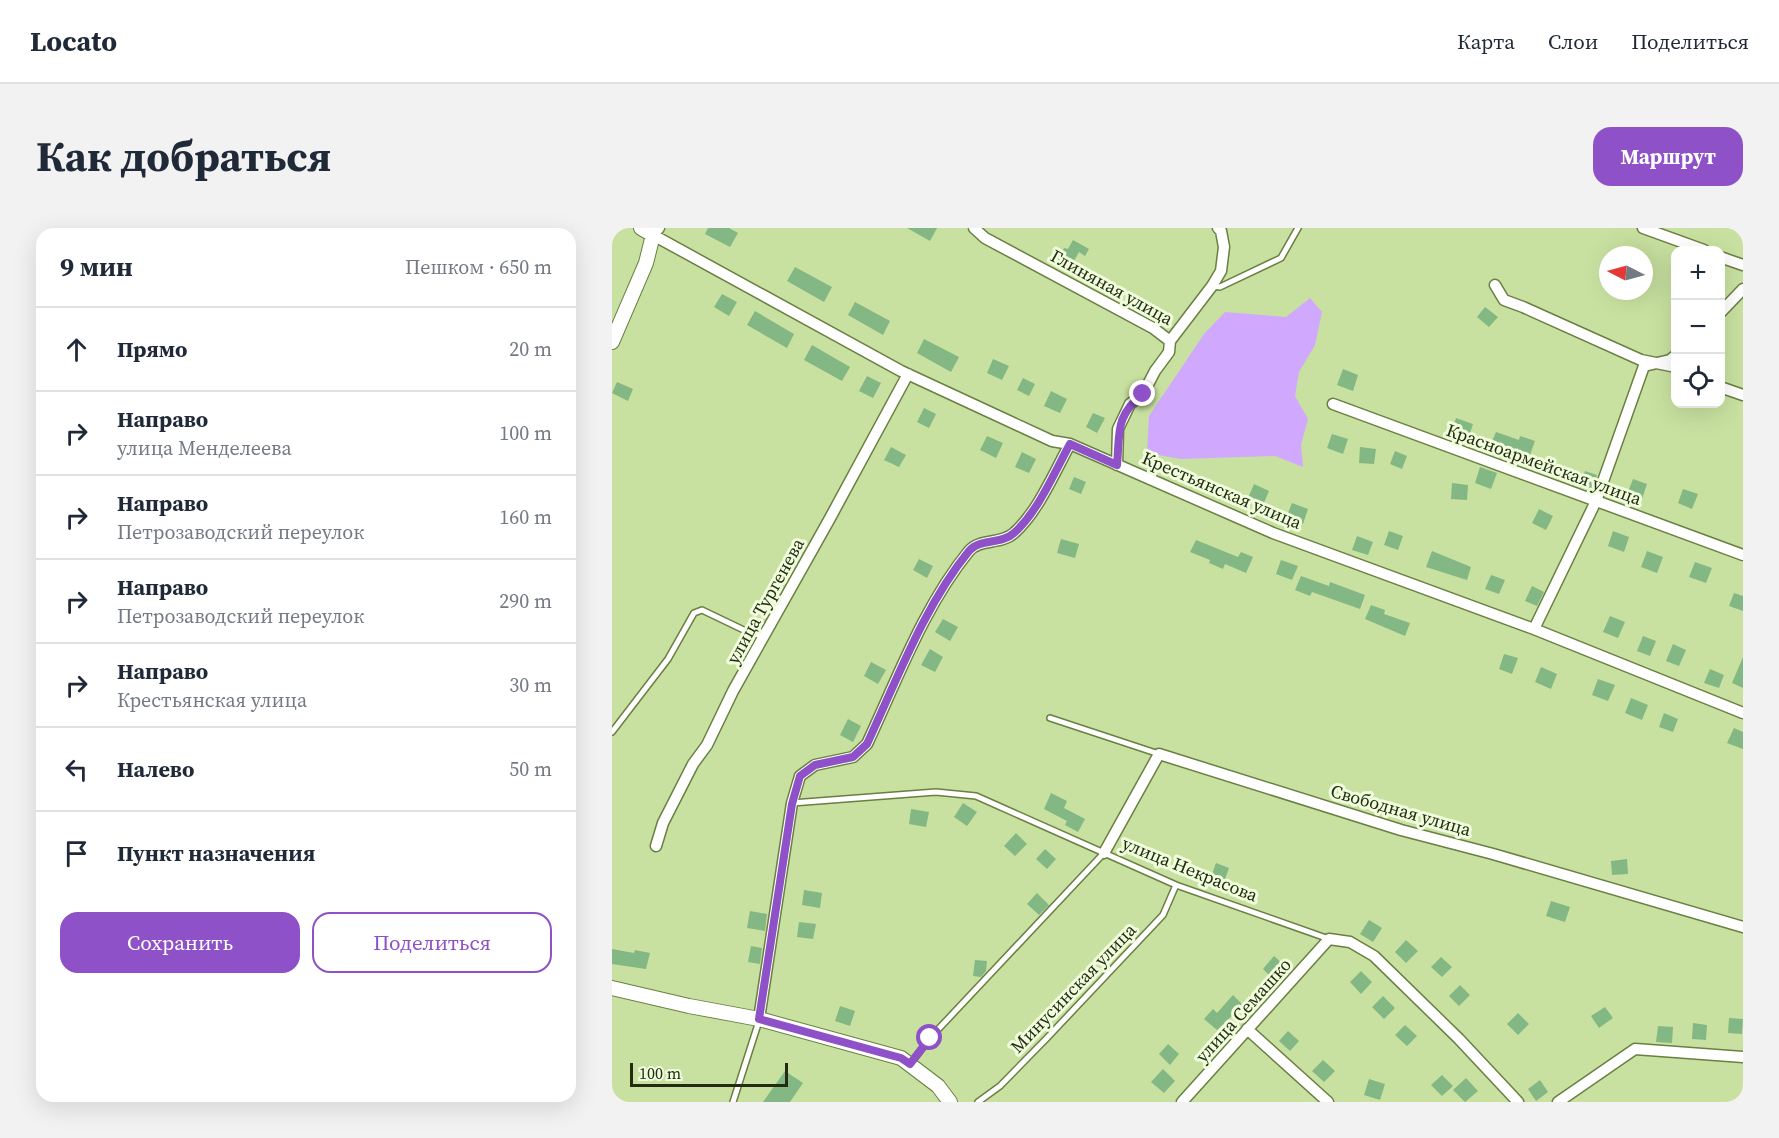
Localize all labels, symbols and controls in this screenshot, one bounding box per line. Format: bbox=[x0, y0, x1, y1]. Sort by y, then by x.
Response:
text: Locato bbox=[30, 22, 117, 60]
text: Карта bbox=[1457, 27, 1515, 56]
text: Слои bbox=[1548, 27, 1598, 56]
text: Поделиться bbox=[1631, 27, 1749, 56]
text: Как добраться bbox=[36, 127, 331, 185]
button: Маршрут bbox=[1593, 127, 1743, 186]
street label: Глиняная улица bbox=[1046, 243, 1178, 331]
north arrow bbox=[1599, 246, 1653, 300]
map controls bbox=[1671, 246, 1725, 408]
button: + bbox=[1671, 246, 1725, 300]
text: 9 мин bbox=[60, 249, 133, 285]
text: Пешком · 650 m bbox=[405, 253, 552, 281]
button: − bbox=[1671, 300, 1725, 354]
icon: ahead bbox=[60, 333, 93, 366]
text: Прямо bbox=[117, 334, 187, 364]
text: 20 m bbox=[509, 335, 552, 363]
button: locate bbox=[1671, 354, 1725, 408]
route end bbox=[1129, 380, 1155, 406]
text: Направо bbox=[117, 404, 208, 434]
icon: right bbox=[60, 417, 93, 450]
street label: Красноармейская улица bbox=[1443, 417, 1646, 511]
text: 100 m bbox=[499, 419, 552, 447]
text: улица Менделеева bbox=[117, 434, 292, 462]
street label: Крестьянская улица bbox=[1138, 445, 1306, 535]
text: Направо bbox=[117, 488, 208, 518]
icon: right bbox=[60, 501, 93, 534]
text: 160 m bbox=[499, 503, 552, 531]
text: Петрозаводский переулок bbox=[117, 518, 364, 546]
street label: улица Тургенева bbox=[720, 533, 810, 668]
text: Направо bbox=[117, 572, 208, 602]
icon: right bbox=[60, 585, 93, 618]
text: 290 m bbox=[499, 587, 552, 615]
text: Петрозаводский переулок bbox=[117, 602, 364, 630]
text: Направо bbox=[117, 656, 208, 686]
icon: right bbox=[60, 669, 93, 702]
text: 30 m bbox=[509, 671, 552, 699]
text: Крестьянская улица bbox=[117, 686, 307, 714]
icon: left bbox=[60, 753, 93, 786]
text: Налево bbox=[117, 754, 194, 784]
text: 50 m bbox=[509, 755, 552, 783]
street label: Свободная улица bbox=[1328, 778, 1475, 842]
street label: улица Некрасова bbox=[1118, 830, 1262, 908]
icon: arrive bbox=[60, 837, 93, 870]
text: Пункт назначения bbox=[117, 838, 315, 868]
button: Сохранить bbox=[60, 912, 300, 973]
button: Поделиться bbox=[312, 912, 552, 973]
street label: Минусинская улица bbox=[1004, 917, 1142, 1058]
street label: улица Семашко bbox=[1189, 952, 1297, 1068]
route start bbox=[916, 1024, 942, 1050]
scale bar bbox=[630, 1060, 788, 1088]
text: 100 m bbox=[639, 1062, 681, 1084]

